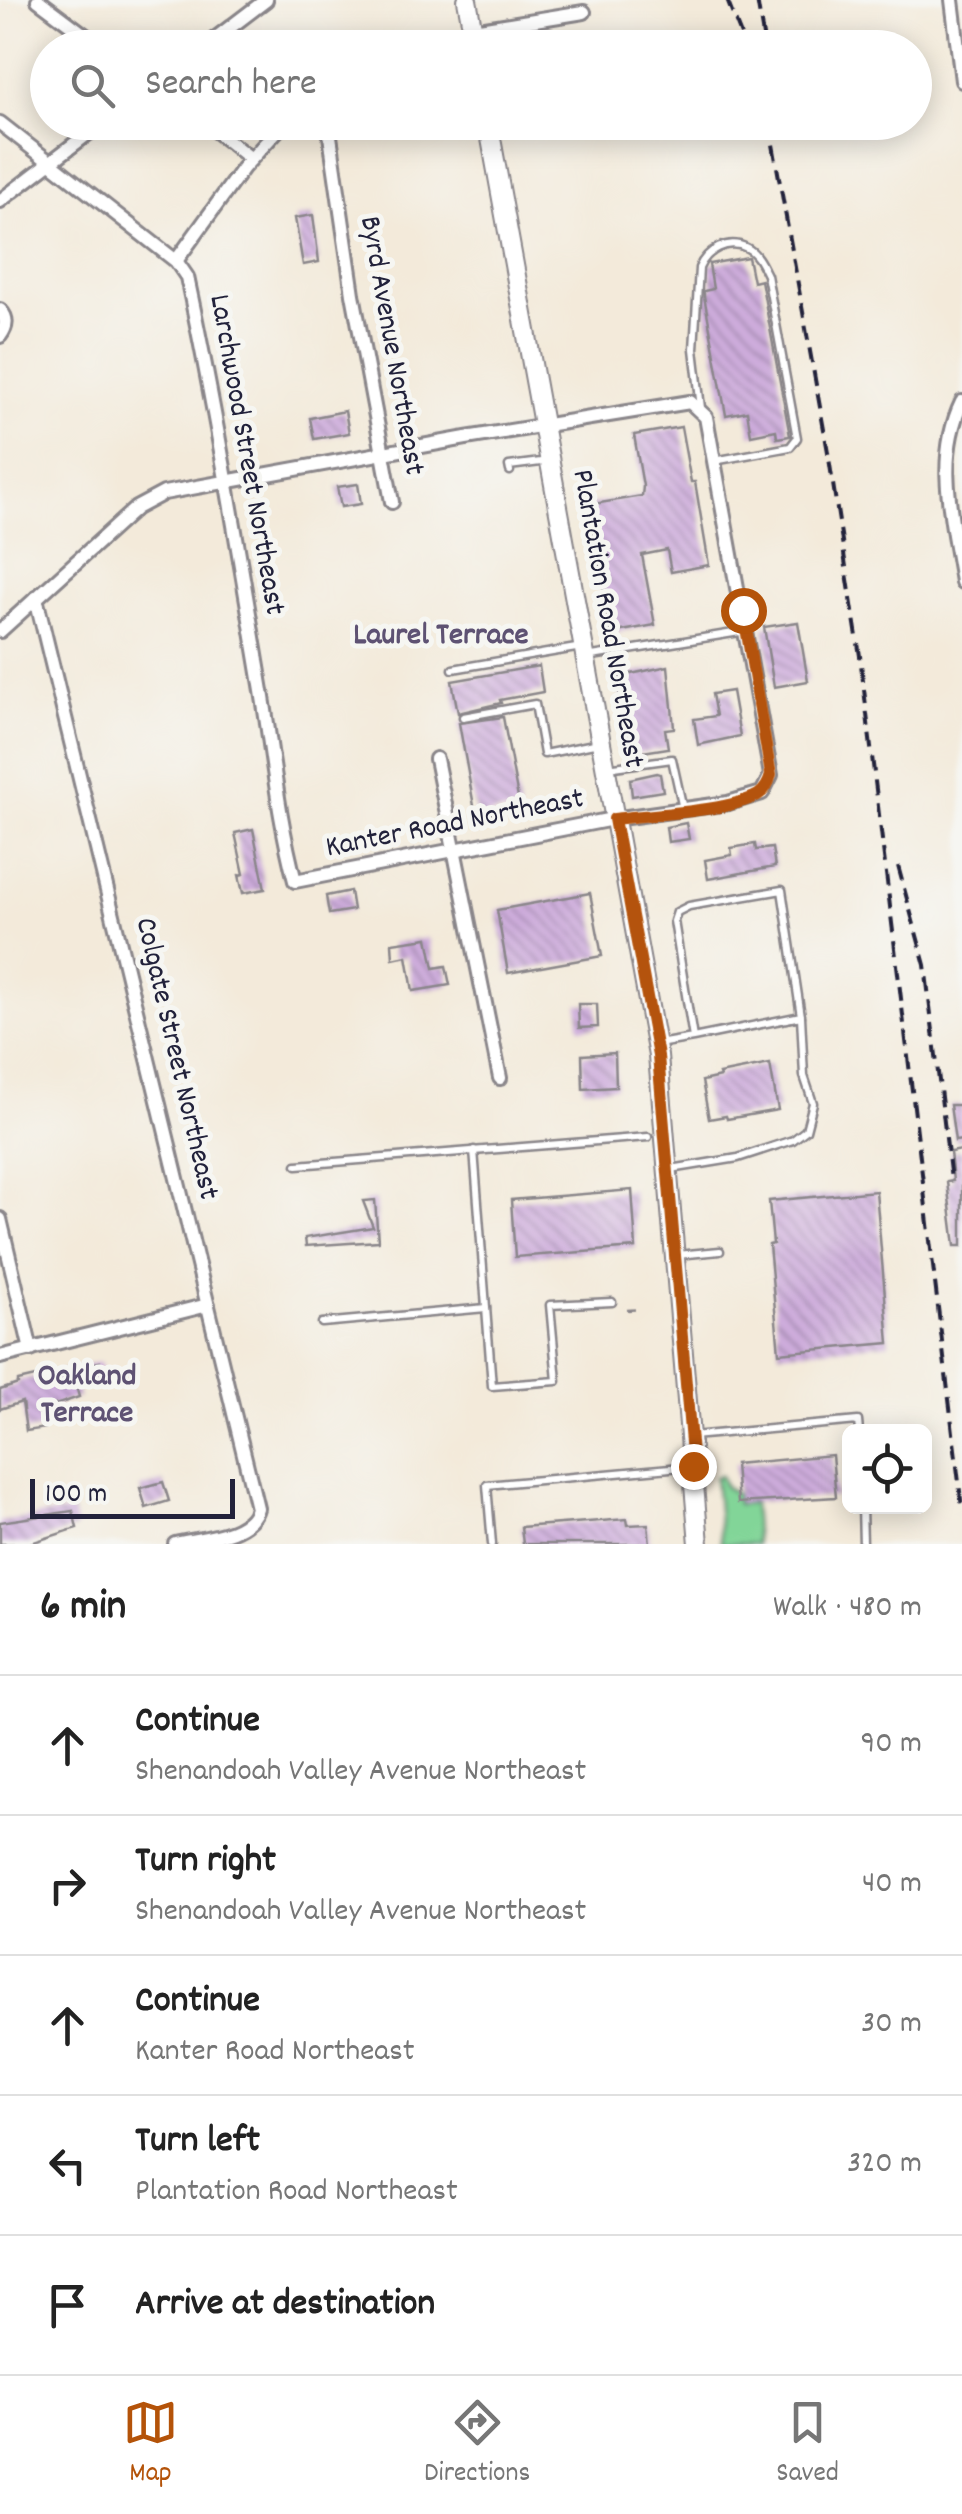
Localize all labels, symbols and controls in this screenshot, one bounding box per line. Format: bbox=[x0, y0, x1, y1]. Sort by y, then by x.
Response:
search box bbox=[30, 30, 932, 140]
icon: search bbox=[65, 58, 120, 113]
text: Search here bbox=[145, 58, 317, 113]
street label: Byrd Avenue Northeast bbox=[346, 213, 434, 479]
street label: Larchwood Street Northeast bbox=[196, 291, 294, 619]
street label: Plantation Road Northeast bbox=[559, 466, 653, 772]
route start bbox=[721, 588, 767, 634]
district label: Laurel Terrace bbox=[353, 614, 529, 660]
street label: Kanter Road Northeast bbox=[322, 779, 588, 871]
street label: Colgate Street Northeast bbox=[122, 914, 228, 1204]
district label: Oakland Terrace bbox=[38, 1355, 136, 1438]
map controls bbox=[842, 1424, 932, 1514]
button: locate bbox=[842, 1424, 932, 1514]
route end bbox=[671, 1444, 717, 1490]
scale bar bbox=[30, 1474, 235, 1518]
text: 100 m bbox=[45, 1476, 107, 1516]
text: 6 min bbox=[40, 1579, 126, 1639]
text: Walk · 480 m bbox=[773, 1586, 922, 1632]
text: Continue bbox=[135, 1695, 260, 1750]
icon: ahead bbox=[40, 1718, 95, 1773]
text: 90 m bbox=[861, 1722, 922, 1768]
text: Shenandoah Valley Avenue Northeast bbox=[135, 1750, 586, 1796]
text: Turn right bbox=[135, 1835, 276, 1890]
icon: right bbox=[40, 1858, 95, 1913]
text: 40 m bbox=[862, 1862, 922, 1908]
text: Shenandoah Valley Avenue Northeast bbox=[135, 1890, 586, 1936]
text: Continue bbox=[135, 1975, 260, 2030]
icon: ahead bbox=[40, 1998, 95, 2053]
text: 30 m bbox=[861, 2002, 922, 2048]
text: Kanter Road Northeast bbox=[135, 2030, 415, 2076]
text: Turn left bbox=[135, 2115, 260, 2170]
icon: left bbox=[40, 2138, 95, 2193]
text: 320 m bbox=[847, 2142, 922, 2188]
text: Plantation Road Northeast bbox=[135, 2170, 458, 2216]
icon: arrive bbox=[40, 2278, 95, 2333]
text: Arrive at destination bbox=[135, 2278, 435, 2333]
tab: Map bbox=[123, 2395, 178, 2495]
tab: Directions bbox=[424, 2395, 530, 2495]
tab: Saved bbox=[776, 2395, 839, 2495]

